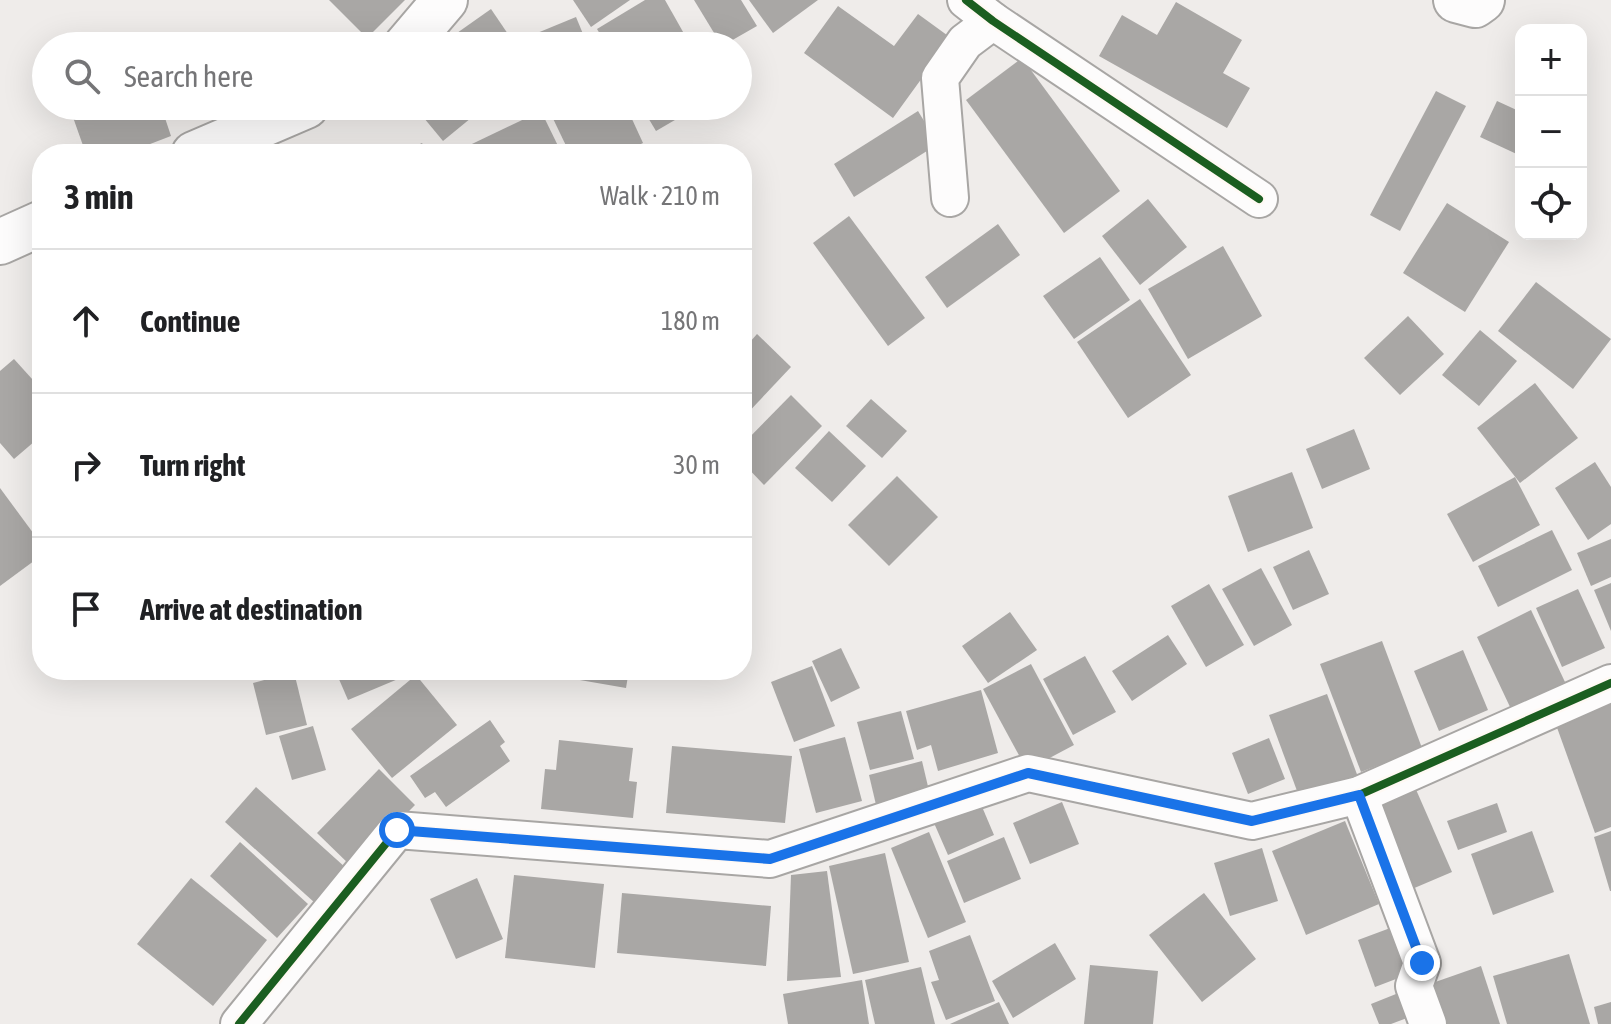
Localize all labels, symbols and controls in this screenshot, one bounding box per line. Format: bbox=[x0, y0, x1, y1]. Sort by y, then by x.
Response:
map controls bbox=[1515, 24, 1587, 240]
button: + bbox=[1515, 24, 1587, 96]
search box bbox=[32, 32, 752, 120]
icon: search bbox=[60, 54, 104, 98]
text: Search here bbox=[124, 59, 253, 93]
button: − bbox=[1515, 96, 1587, 168]
button: locate bbox=[1515, 168, 1587, 240]
text: 3 min bbox=[64, 177, 133, 216]
text: Walk · 210 m bbox=[600, 181, 720, 211]
icon: ahead bbox=[64, 299, 108, 343]
text: Continue bbox=[140, 304, 240, 338]
text: 180 m bbox=[661, 306, 720, 336]
icon: right bbox=[64, 443, 108, 487]
text: Turn right bbox=[140, 448, 246, 482]
text: 30 m bbox=[673, 450, 720, 480]
icon: arrive bbox=[64, 587, 108, 631]
text: Arrive at destination bbox=[140, 592, 362, 626]
route start bbox=[379, 812, 415, 848]
route end bbox=[1404, 945, 1440, 981]

